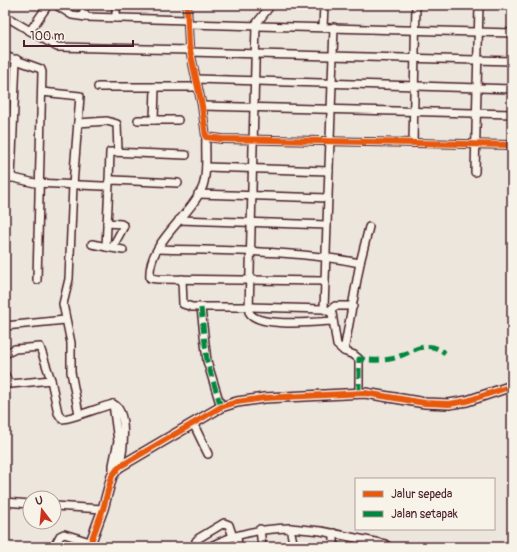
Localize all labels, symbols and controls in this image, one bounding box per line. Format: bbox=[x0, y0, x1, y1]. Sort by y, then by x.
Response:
scale bar bbox=[24, 22, 133, 48]
text: 100 m bbox=[30, 29, 65, 44]
legend bbox=[355, 478, 495, 530]
text: Jalur sepeda bbox=[391, 487, 453, 502]
north arrow bbox=[22, 490, 62, 530]
text: U bbox=[34, 494, 45, 508]
text: Jalan setapak bbox=[391, 507, 458, 522]

